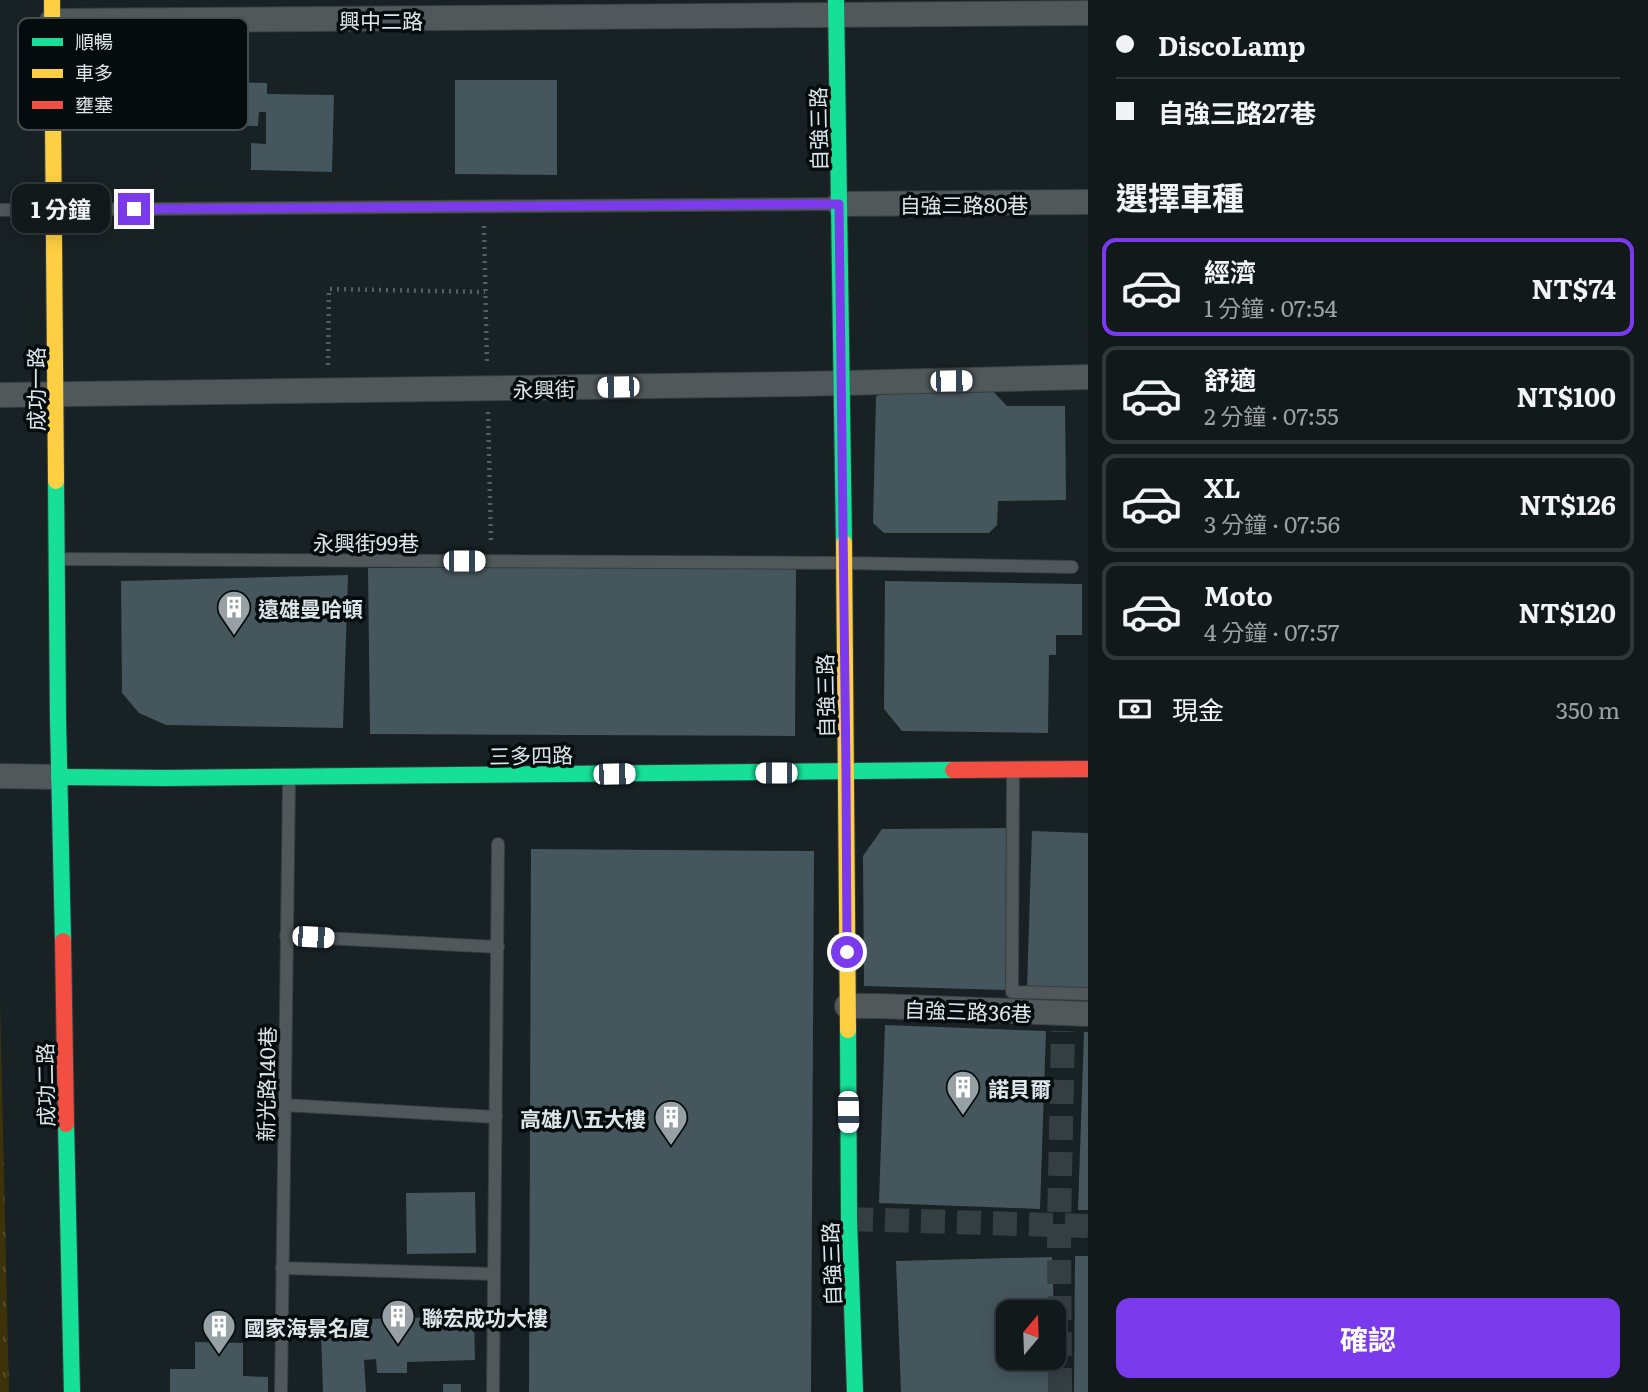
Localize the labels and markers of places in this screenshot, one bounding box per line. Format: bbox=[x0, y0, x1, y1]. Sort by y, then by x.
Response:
building icon: 遠雄曼哈頓 bbox=[215, 588, 253, 637]
place label: 遠雄曼哈頓 bbox=[258, 592, 363, 623]
building icon: 諾貝爾 bbox=[944, 1068, 982, 1117]
place label: 諾貝爾 bbox=[988, 1072, 1051, 1103]
building icon: 高雄八五大樓 bbox=[652, 1098, 690, 1147]
place label: 高雄八五大樓 bbox=[520, 1102, 646, 1133]
building icon: 聯宏成功大樓 bbox=[379, 1297, 417, 1346]
place label: 聯宏成功大樓 bbox=[422, 1301, 548, 1332]
building icon: 國家海景名廈 bbox=[200, 1307, 238, 1356]
place label: 國家海景名廈 bbox=[244, 1311, 370, 1342]

